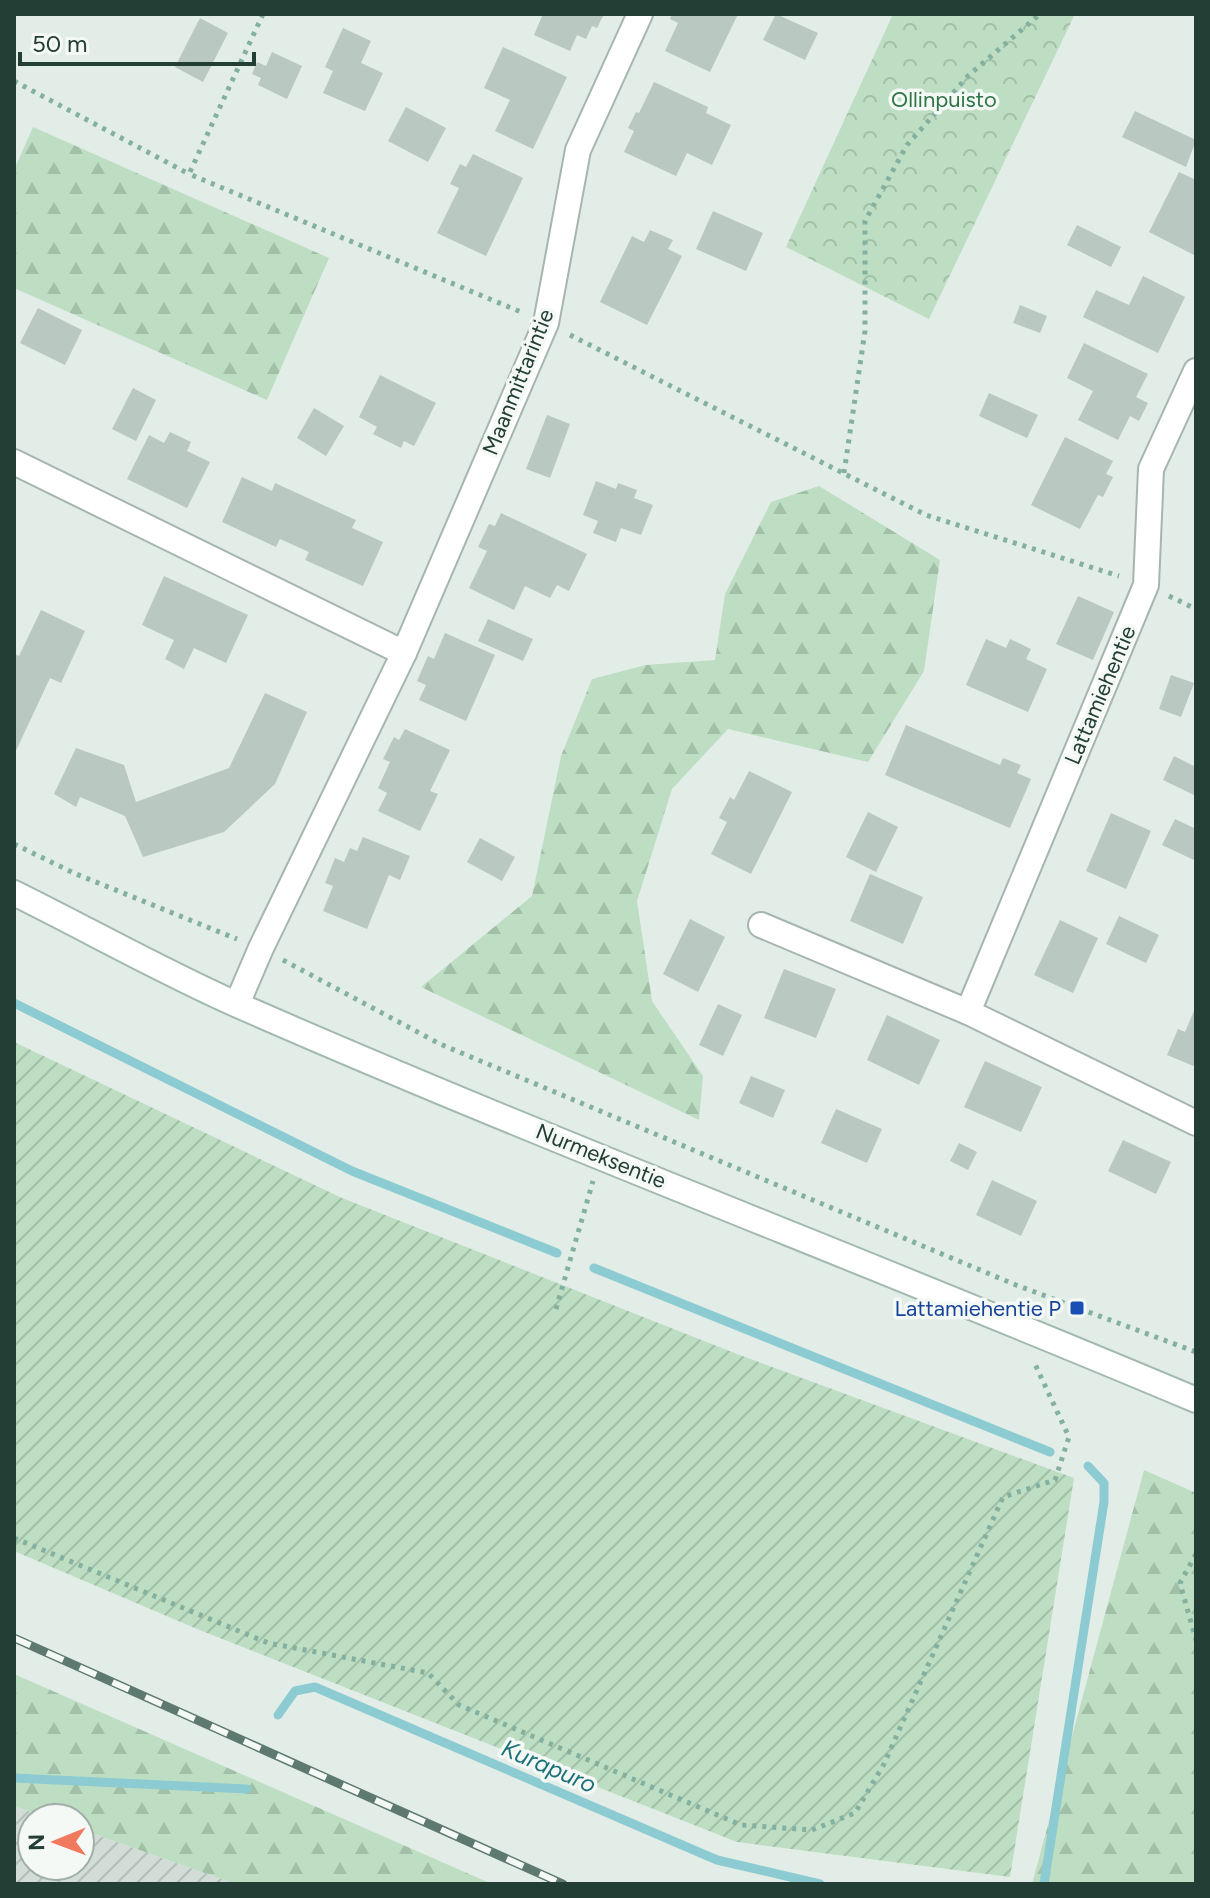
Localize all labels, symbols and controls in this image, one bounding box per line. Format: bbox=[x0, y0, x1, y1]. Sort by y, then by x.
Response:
scale bar bbox=[20, 16, 254, 66]
text: 50 m bbox=[32, 29, 88, 58]
park label: Ollinpuisto bbox=[891, 86, 997, 113]
street label: Maanmittarintie bbox=[476, 305, 560, 459]
street label: Lattamiehentie bbox=[1059, 621, 1141, 769]
street label: Nurmeksentie bbox=[532, 1118, 670, 1194]
place label: Lattamiehentie P bbox=[895, 1295, 1061, 1322]
marker: Lattamiehentie P bbox=[1068, 1299, 1086, 1317]
water label: Kurapuro bbox=[497, 1733, 601, 1799]
north arrow bbox=[16, 1802, 96, 1882]
text: N bbox=[23, 1834, 50, 1851]

